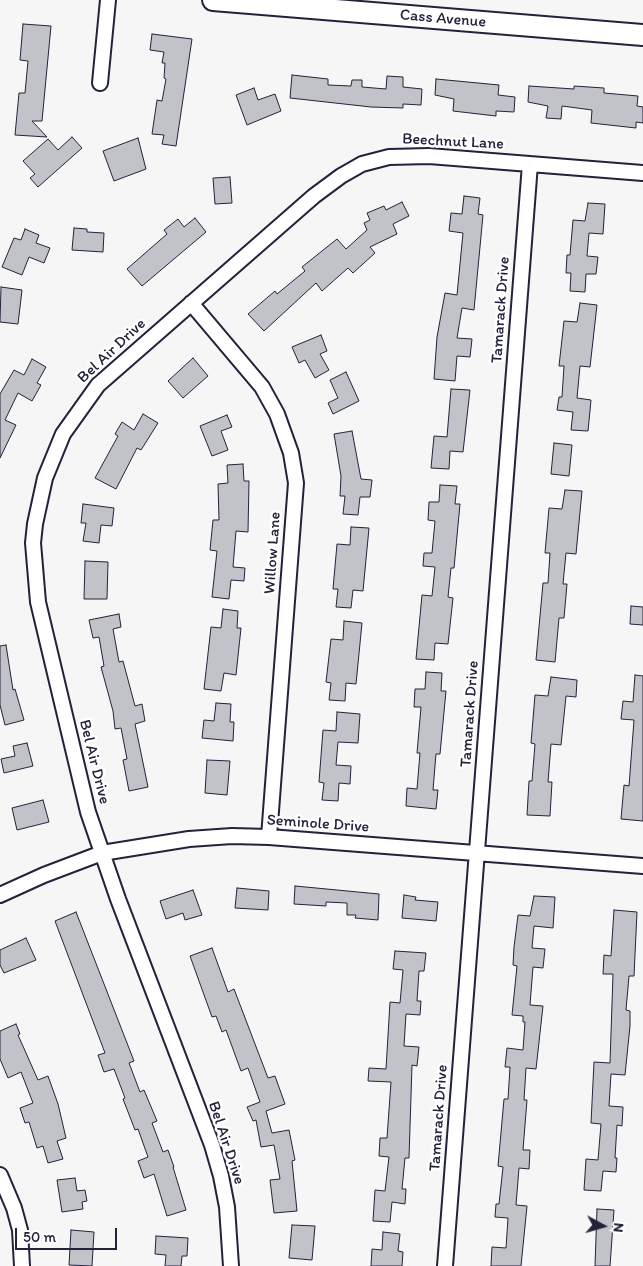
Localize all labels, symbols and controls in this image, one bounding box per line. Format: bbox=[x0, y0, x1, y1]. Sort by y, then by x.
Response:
street label: Cass Avenue bbox=[399, 6, 487, 32]
street label: Beechnut Lane bbox=[402, 130, 504, 154]
street label: Tamarack Drive bbox=[488, 256, 514, 364]
street label: Bel Air Drive bbox=[74, 315, 150, 387]
street label: Willow Lane bbox=[261, 511, 285, 595]
street label: Tamarack Drive bbox=[457, 660, 483, 768]
street label: Bel Air Drive bbox=[74, 718, 114, 806]
street label: Seminole Drive bbox=[266, 811, 370, 837]
street label: Tamarack Drive bbox=[426, 1064, 452, 1172]
street label: Bel Air Drive bbox=[204, 1099, 248, 1187]
north arrow bbox=[578, 1201, 628, 1251]
scale bar bbox=[18, 1218, 120, 1250]
text: N bbox=[609, 1222, 627, 1233]
text: 50 m bbox=[23, 1228, 56, 1246]

